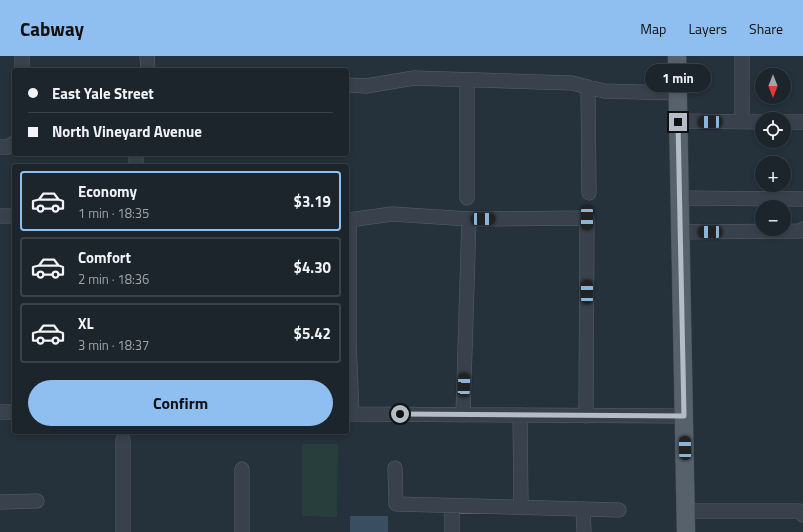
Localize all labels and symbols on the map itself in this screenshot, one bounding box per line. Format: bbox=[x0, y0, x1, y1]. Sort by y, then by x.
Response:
callout: 1 min bbox=[645, 64, 711, 92]
north arrow bbox=[755, 68, 791, 104]
route end bbox=[669, 113, 687, 131]
car bbox=[698, 116, 722, 128]
car bbox=[581, 206, 593, 230]
car bbox=[471, 213, 495, 225]
car bbox=[698, 226, 722, 238]
car bbox=[581, 280, 593, 304]
car bbox=[458, 373, 470, 397]
route start bbox=[391, 405, 409, 423]
car bbox=[679, 436, 691, 460]

